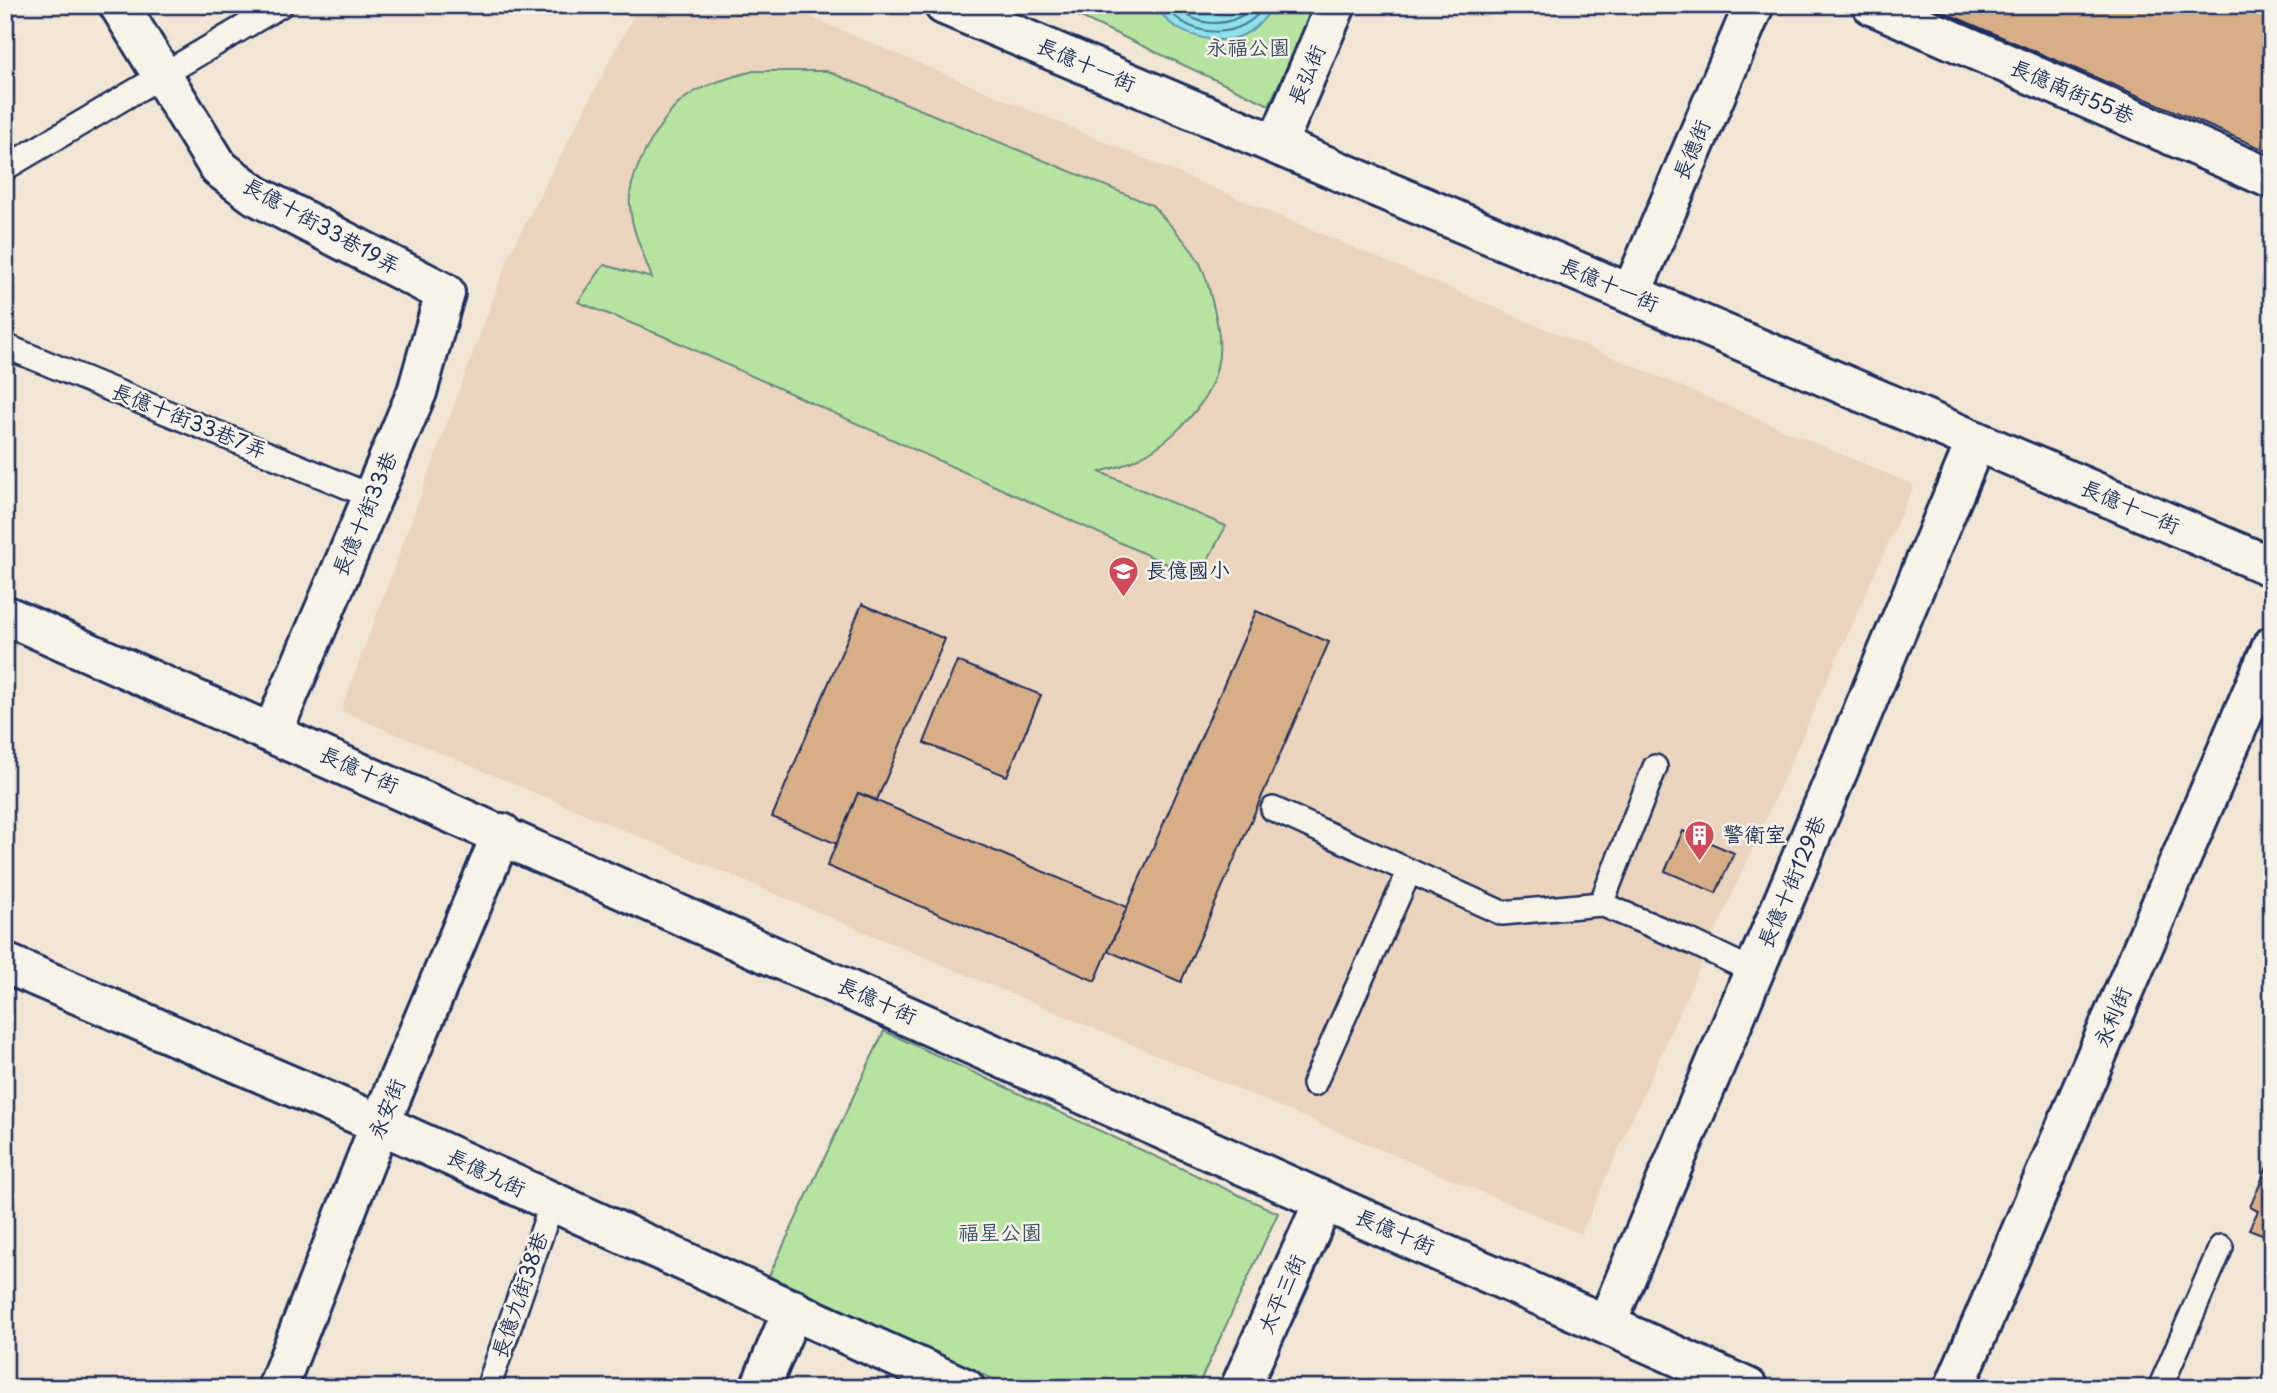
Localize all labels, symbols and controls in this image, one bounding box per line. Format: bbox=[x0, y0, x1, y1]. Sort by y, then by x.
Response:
street label: 長億十一街 bbox=[1032, 28, 1141, 98]
park label: 永福公園 bbox=[1206, 30, 1290, 62]
street label: 長弘街 bbox=[1278, 39, 1332, 109]
street label: 長億南街55巷 bbox=[2006, 50, 2140, 131]
street label: 長德街 bbox=[1663, 114, 1717, 184]
street label: 長億十街33巷19弄 bbox=[238, 168, 406, 281]
street label: 長億十一街 bbox=[1555, 248, 1664, 318]
street label: 長億十街33巷7弄 bbox=[107, 373, 272, 465]
street label: 長億十街33巷 bbox=[323, 446, 404, 580]
street label: 長億十一街 bbox=[2076, 470, 2185, 540]
place label: 長億國小 bbox=[1146, 553, 1230, 585]
school or university icon: 長億國小 bbox=[1106, 554, 1140, 598]
street label: 長億十街 bbox=[315, 736, 405, 800]
street label: 長億十街129巷 bbox=[1748, 810, 1832, 952]
place label: 警衛室 bbox=[1723, 817, 1786, 849]
building icon: 警衛室 bbox=[1683, 818, 1717, 862]
street label: 長億十街 bbox=[833, 967, 923, 1031]
street label: 永利街 bbox=[2084, 981, 2138, 1051]
street label: 永安街 bbox=[359, 1073, 412, 1143]
street label: 長億九街 bbox=[442, 1139, 532, 1203]
street label: 長億十街 bbox=[1351, 1199, 1441, 1261]
park label: 福星公園 bbox=[958, 1215, 1042, 1247]
street label: 長億九街38巷 bbox=[481, 1227, 555, 1362]
street label: 太平三街 bbox=[1248, 1248, 1312, 1338]

